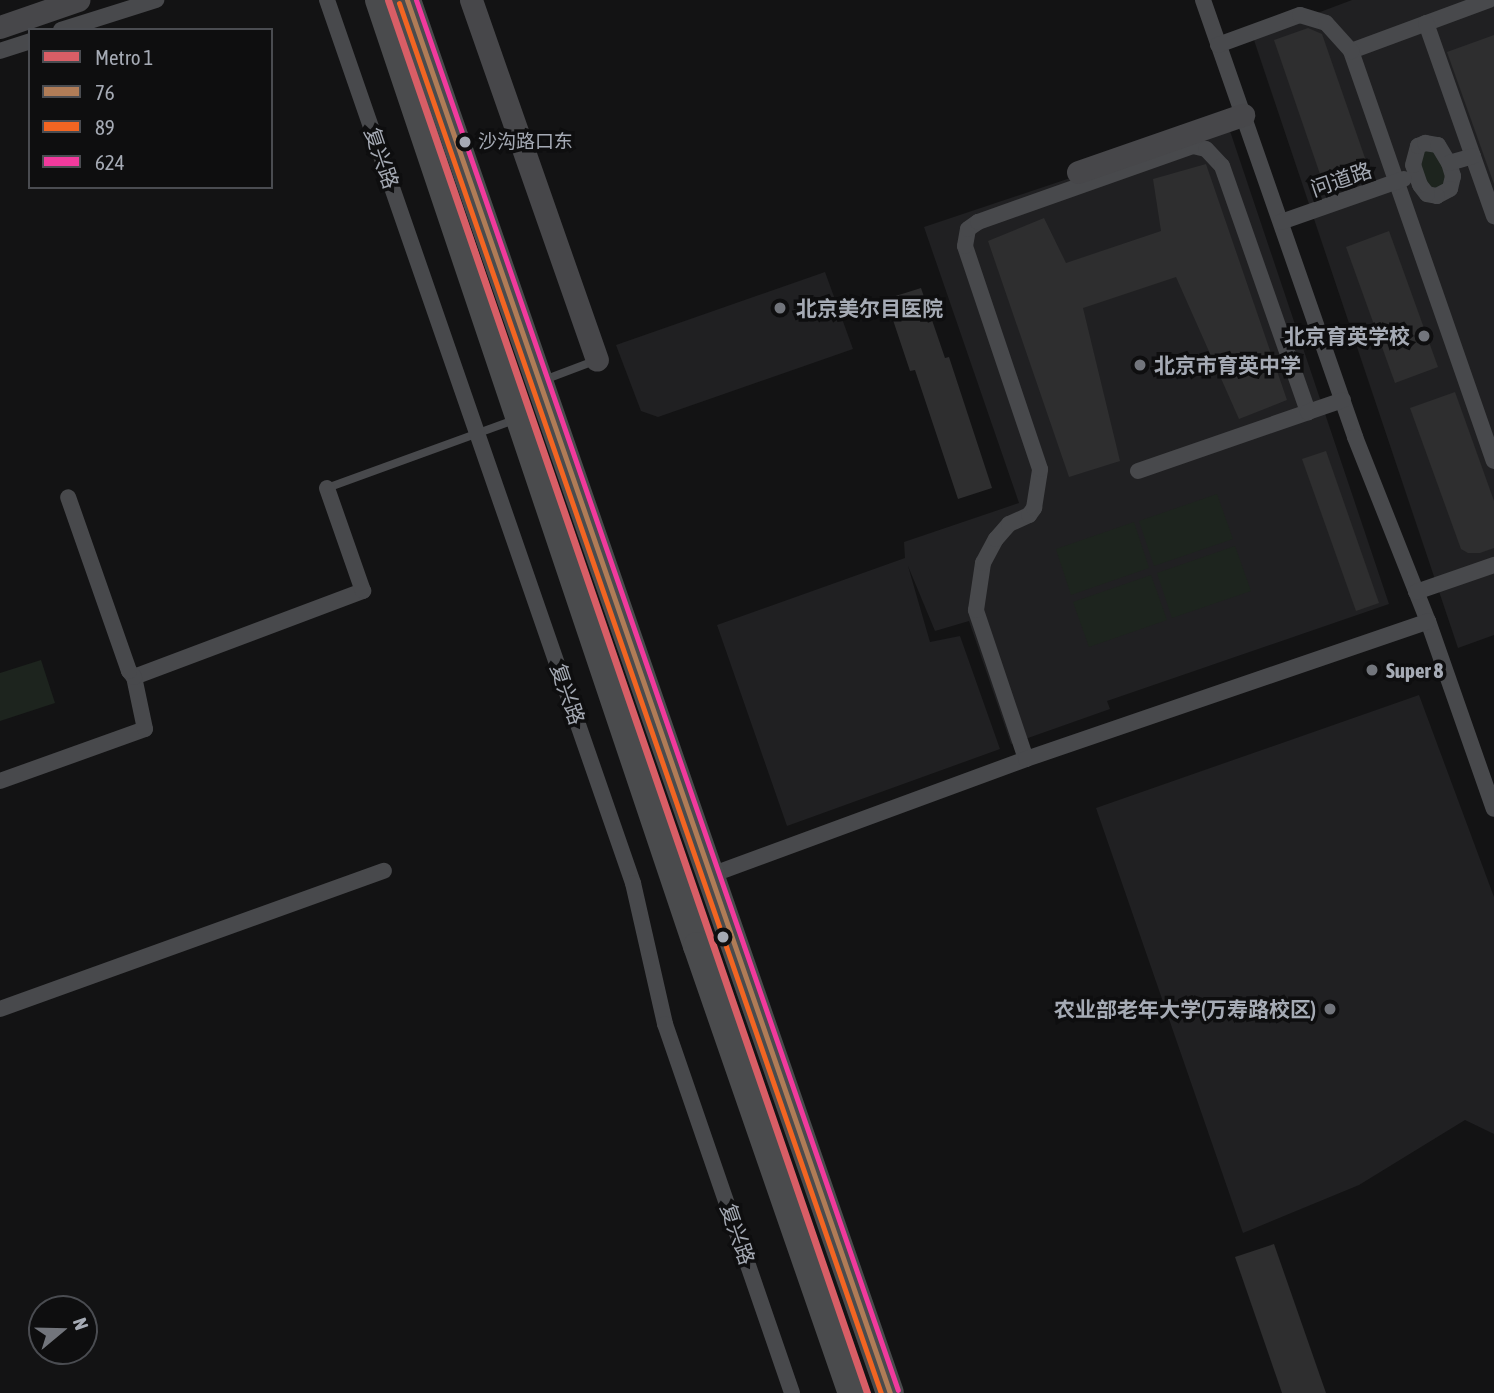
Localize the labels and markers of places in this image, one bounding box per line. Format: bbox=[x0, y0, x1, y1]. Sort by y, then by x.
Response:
place label: 沙沟路口东 bbox=[478, 131, 573, 153]
marker: 沙沟路口东 bbox=[458, 135, 472, 149]
place label: 北京美尔目医院 bbox=[796, 295, 943, 321]
marker: 北京美尔目医院 bbox=[770, 298, 790, 318]
place label: 北京育英学校 bbox=[1284, 323, 1410, 349]
marker: 北京育英学校 bbox=[1416, 328, 1432, 344]
place label: 北京市育英中学 bbox=[1154, 352, 1301, 378]
marker: 北京市育英中学 bbox=[1132, 357, 1148, 373]
place label: Super 8 bbox=[1386, 657, 1443, 683]
marker: Super 8 bbox=[1364, 662, 1380, 678]
unlabelled marker bbox=[716, 930, 730, 944]
place label: 农业部老年大学(万寿路校区) bbox=[1054, 996, 1316, 1022]
marker: 农业部老年大学(万寿路校区) bbox=[1322, 1001, 1338, 1017]

